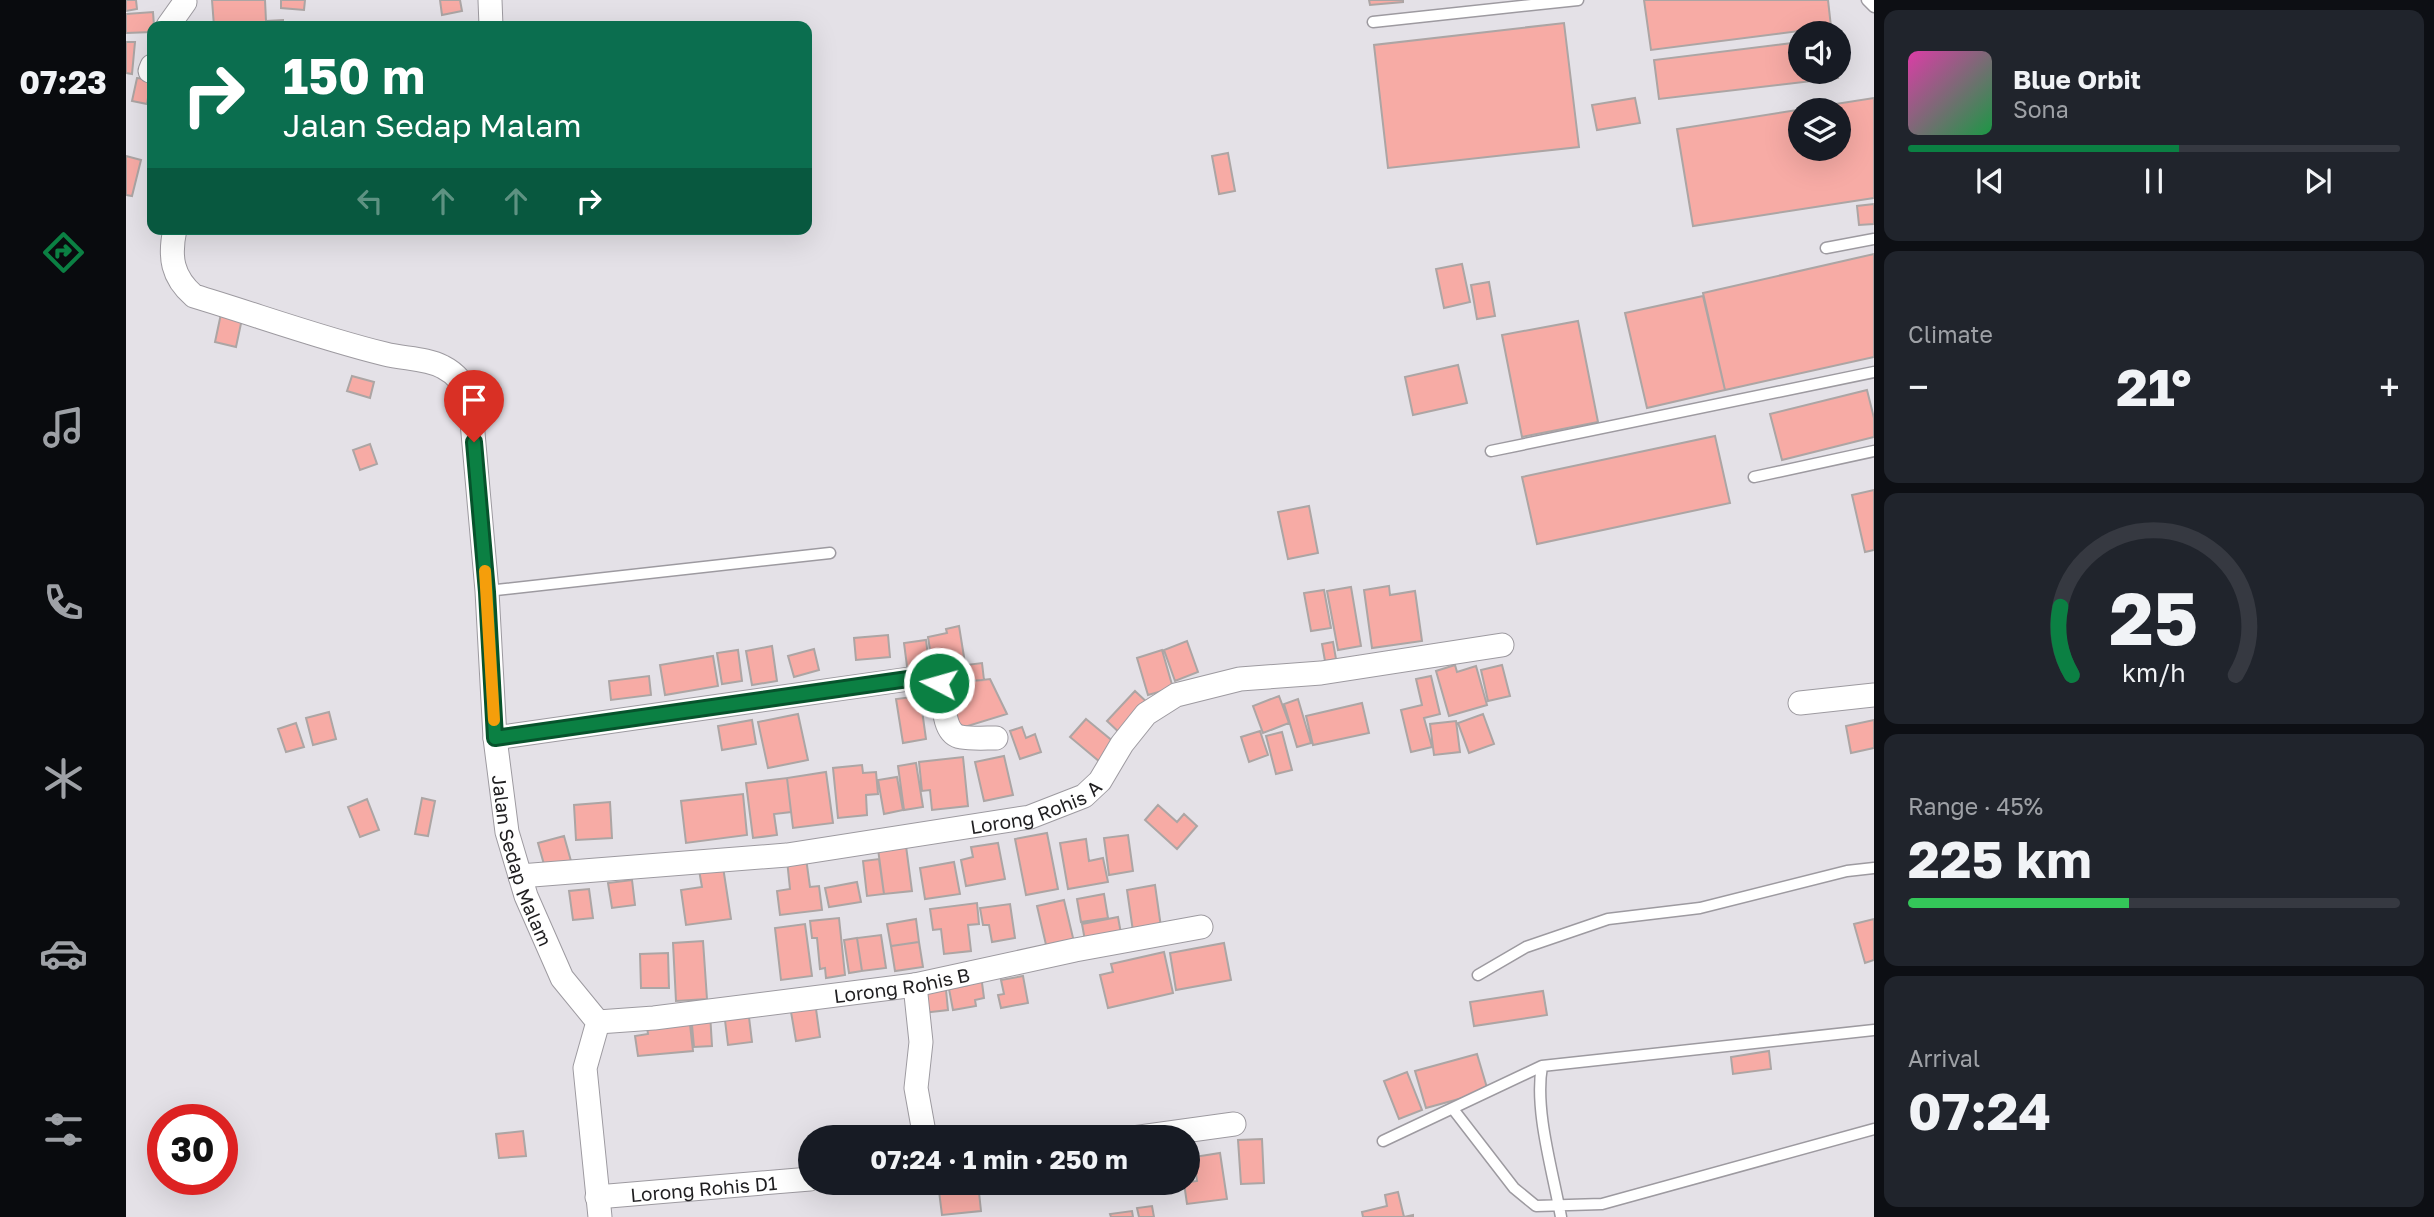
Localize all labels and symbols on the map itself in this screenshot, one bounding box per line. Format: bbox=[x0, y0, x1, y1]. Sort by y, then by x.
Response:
pin bbox=[444, 370, 504, 442]
position arrow bbox=[902, 646, 976, 720]
street label: Jalan Sedap Malam bbox=[488, 773, 558, 949]
street label: Lorong Rohis A bbox=[969, 774, 1106, 838]
street label: Lorong Rohis B bbox=[832, 962, 972, 1007]
speed limit sign: 30 bbox=[147, 1104, 238, 1195]
street label: Lorong Rohis D1 bbox=[629, 1170, 778, 1206]

